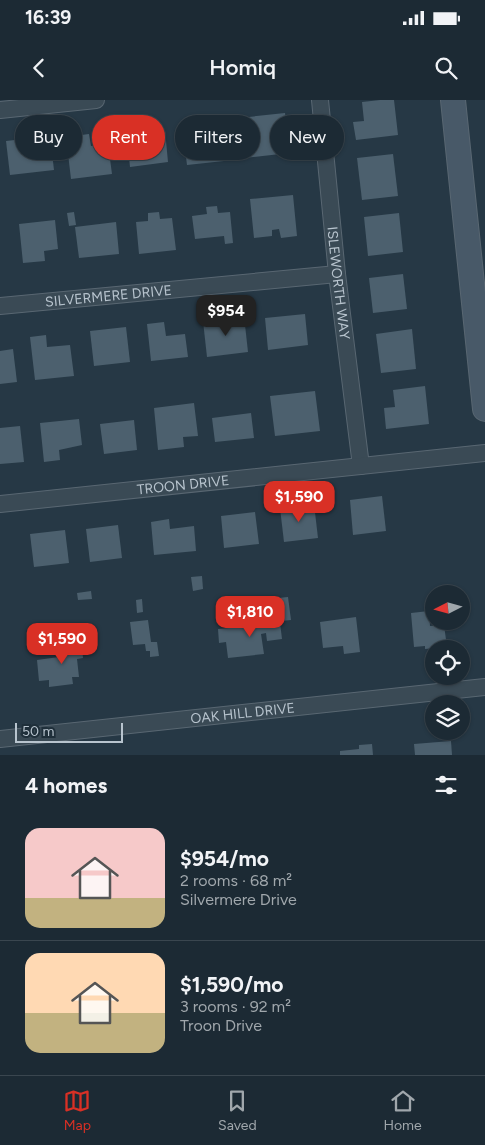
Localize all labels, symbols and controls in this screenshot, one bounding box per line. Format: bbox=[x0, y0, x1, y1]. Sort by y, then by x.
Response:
text: 16:39 bbox=[25, 6, 71, 29]
icon: back bbox=[25, 54, 53, 82]
text: Homiq bbox=[209, 54, 276, 81]
icon: search bbox=[432, 54, 460, 82]
chip: Buy bbox=[15, 115, 82, 160]
chip: Rent bbox=[92, 115, 165, 160]
chip: Filters bbox=[175, 115, 260, 160]
chip: New bbox=[270, 115, 344, 160]
street label: ISLEWORTH WAY bbox=[324, 226, 354, 341]
street label: SILVERMERE DRIVE bbox=[44, 281, 173, 310]
pin: $954 bbox=[196, 294, 256, 337]
text: $954 bbox=[207, 301, 245, 320]
street label: TROON DRIVE bbox=[136, 471, 230, 498]
pin: $1,590 bbox=[258, 480, 340, 523]
text: $1,590 bbox=[275, 487, 323, 506]
north arrow bbox=[425, 585, 470, 630]
map controls bbox=[425, 585, 470, 740]
pin: $1,810 bbox=[209, 596, 291, 638]
text: $1,810 bbox=[227, 602, 273, 621]
pin: $1,590 bbox=[21, 622, 103, 665]
text: $1,590 bbox=[38, 629, 86, 648]
button: locate bbox=[425, 640, 470, 685]
button: layers bbox=[425, 695, 470, 740]
street label: OAK HILL DRIVE bbox=[190, 699, 296, 727]
scale bar bbox=[15, 720, 122, 743]
text: 50 m bbox=[22, 723, 54, 740]
icon: filters bbox=[432, 771, 460, 799]
text: 4 homes bbox=[25, 773, 107, 798]
text: $954/mo bbox=[180, 846, 269, 871]
icon: home bbox=[65, 848, 125, 908]
text: 2 rooms · 68 m² bbox=[180, 871, 292, 890]
text: Silvermere Drive bbox=[180, 890, 297, 909]
text: $1,590/mo bbox=[180, 972, 283, 997]
icon: home bbox=[65, 973, 125, 1033]
text: 3 rooms · 92 m² bbox=[180, 997, 291, 1016]
text: Troon Drive bbox=[180, 1016, 262, 1035]
tab: Map bbox=[63, 1087, 91, 1134]
tab: Saved bbox=[218, 1087, 257, 1134]
tab: Home bbox=[383, 1087, 422, 1134]

